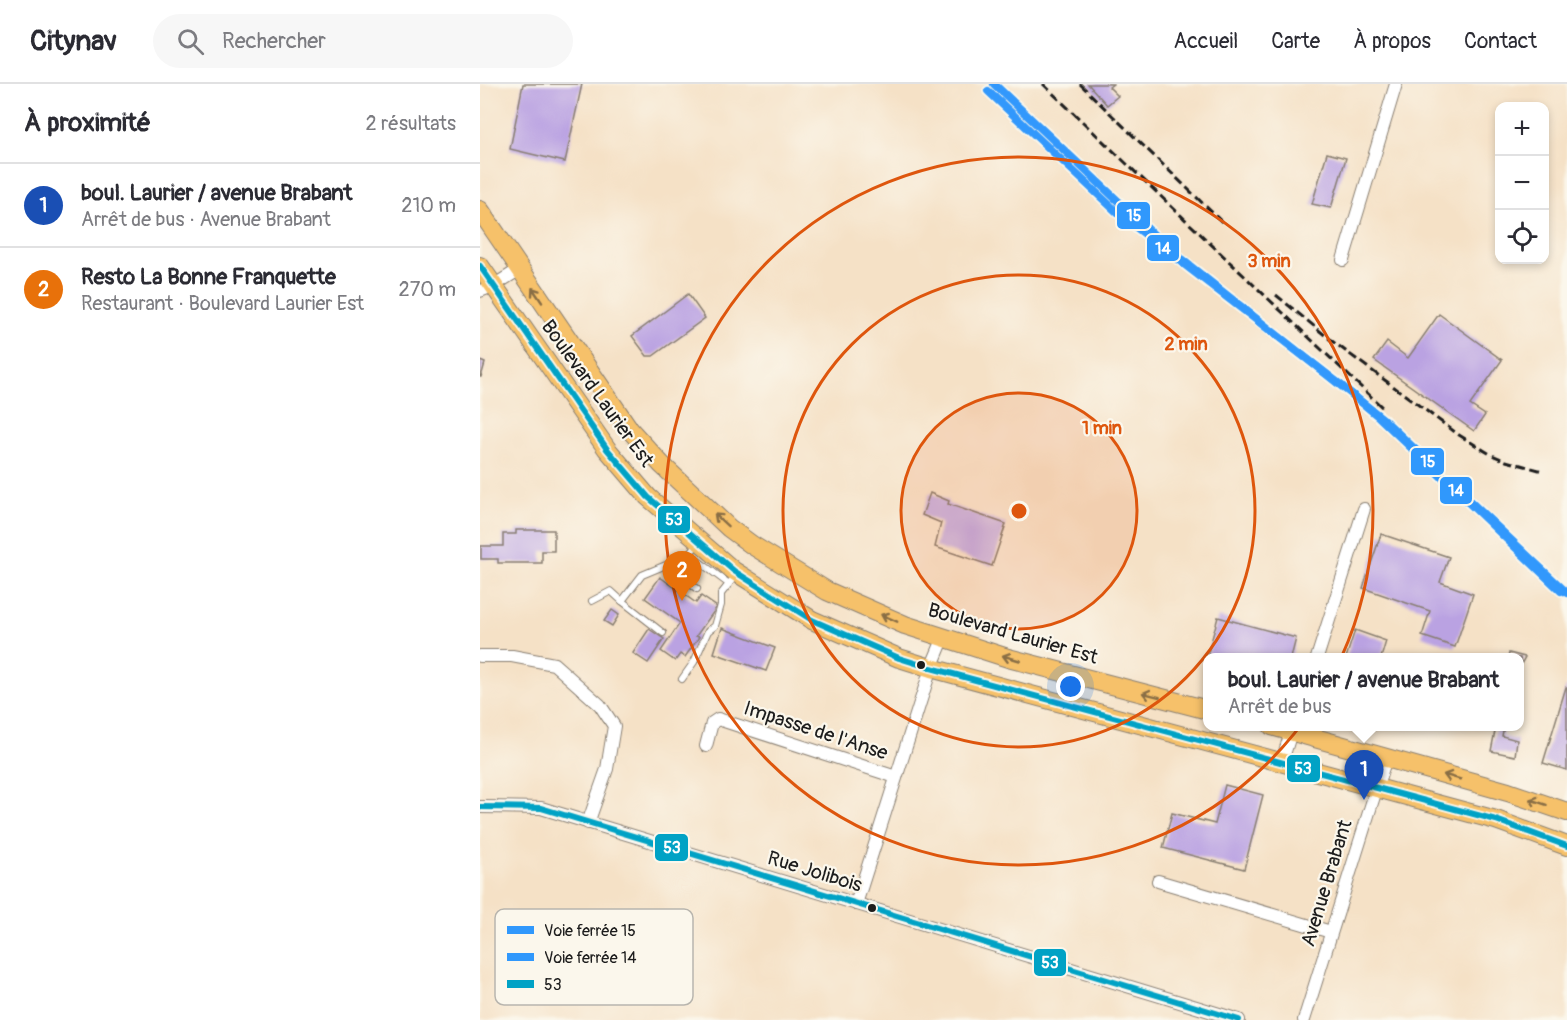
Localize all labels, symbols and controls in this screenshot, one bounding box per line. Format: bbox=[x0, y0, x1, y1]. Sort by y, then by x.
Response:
search box bbox=[153, 14, 573, 68]
text: Citynav bbox=[30, 24, 117, 59]
icon: search bbox=[174, 25, 207, 58]
text: Rechercher bbox=[222, 27, 326, 55]
text: Accueil bbox=[1174, 28, 1238, 55]
text: Carte bbox=[1271, 28, 1320, 55]
text: À propos bbox=[1353, 28, 1431, 55]
text: Contact bbox=[1464, 28, 1537, 55]
map controls bbox=[1495, 102, 1549, 264]
button: + bbox=[1495, 102, 1549, 156]
text: À proximité bbox=[24, 107, 151, 139]
text: 2 résultats bbox=[366, 111, 456, 136]
button: − bbox=[1495, 156, 1549, 210]
text: boul. Laurier / avenue Brabant bbox=[81, 179, 352, 207]
text: 1 bbox=[40, 193, 47, 218]
text: 210 m bbox=[401, 193, 456, 218]
line badge: 15 bbox=[1116, 201, 1151, 230]
text: 15 bbox=[1127, 206, 1142, 226]
text: Arrêt de bus · Avenue Brabant bbox=[81, 207, 331, 232]
button: locate bbox=[1495, 210, 1549, 264]
line badge: 14 bbox=[1146, 234, 1180, 262]
text: 14 bbox=[1155, 239, 1171, 259]
text: 3 min bbox=[1247, 250, 1291, 273]
text: Resto La Bonne Franquette bbox=[81, 263, 336, 291]
text: 2 bbox=[38, 277, 49, 302]
text: 270 m bbox=[398, 277, 456, 302]
one-way arrow bbox=[531, 288, 543, 304]
text: Restaurant · Boulevard Laurier Est bbox=[81, 291, 364, 316]
street label: Boulevard Laurier Est bbox=[536, 315, 660, 472]
text: 2 min bbox=[1164, 333, 1208, 356]
text: 1 min bbox=[1082, 417, 1122, 440]
line badge: 15 bbox=[1410, 447, 1445, 476]
text: 15 bbox=[1421, 452, 1436, 472]
line badge: 14 bbox=[1439, 476, 1473, 505]
text: 14 bbox=[1448, 481, 1464, 501]
centre of rings bbox=[1009, 501, 1029, 521]
line badge: 53 bbox=[657, 505, 691, 534]
text: 53 bbox=[665, 510, 683, 530]
one-way arrow bbox=[714, 513, 729, 528]
pin: 2 bbox=[662, 552, 702, 601]
street label: Boulevard Laurier Est bbox=[925, 597, 1102, 670]
one-way arrow bbox=[880, 612, 899, 623]
one-way arrow bbox=[1002, 652, 1021, 663]
popup bbox=[1203, 653, 1524, 731]
unlabelled marker bbox=[915, 659, 927, 671]
text: boul. Laurier / avenue Brabant bbox=[1228, 666, 1499, 694]
your location bbox=[1056, 672, 1085, 701]
one-way arrow bbox=[1142, 689, 1161, 701]
text: Arrêt de bus bbox=[1228, 694, 1331, 719]
street label: Impasse de l'Anse bbox=[741, 695, 891, 766]
pin: 1 bbox=[1344, 750, 1384, 800]
line badge: 53 bbox=[1286, 754, 1321, 783]
text: 53 bbox=[1294, 759, 1312, 779]
one-way arrow bbox=[1443, 771, 1462, 782]
one-way arrow bbox=[1529, 795, 1548, 806]
street label: Avenue Brabant bbox=[1295, 816, 1358, 950]
line badge: 53 bbox=[654, 833, 689, 862]
text: 53 bbox=[663, 838, 681, 858]
street label: Rue Jolibois bbox=[765, 845, 865, 898]
unlabelled marker bbox=[866, 902, 878, 914]
legend bbox=[495, 909, 693, 1005]
text: Voie ferrée 15 bbox=[544, 921, 636, 941]
text: Voie ferrée 14 bbox=[544, 948, 637, 968]
line badge: 53 bbox=[1033, 948, 1067, 977]
text: 53 bbox=[1041, 953, 1059, 973]
text: 53 bbox=[544, 975, 562, 995]

